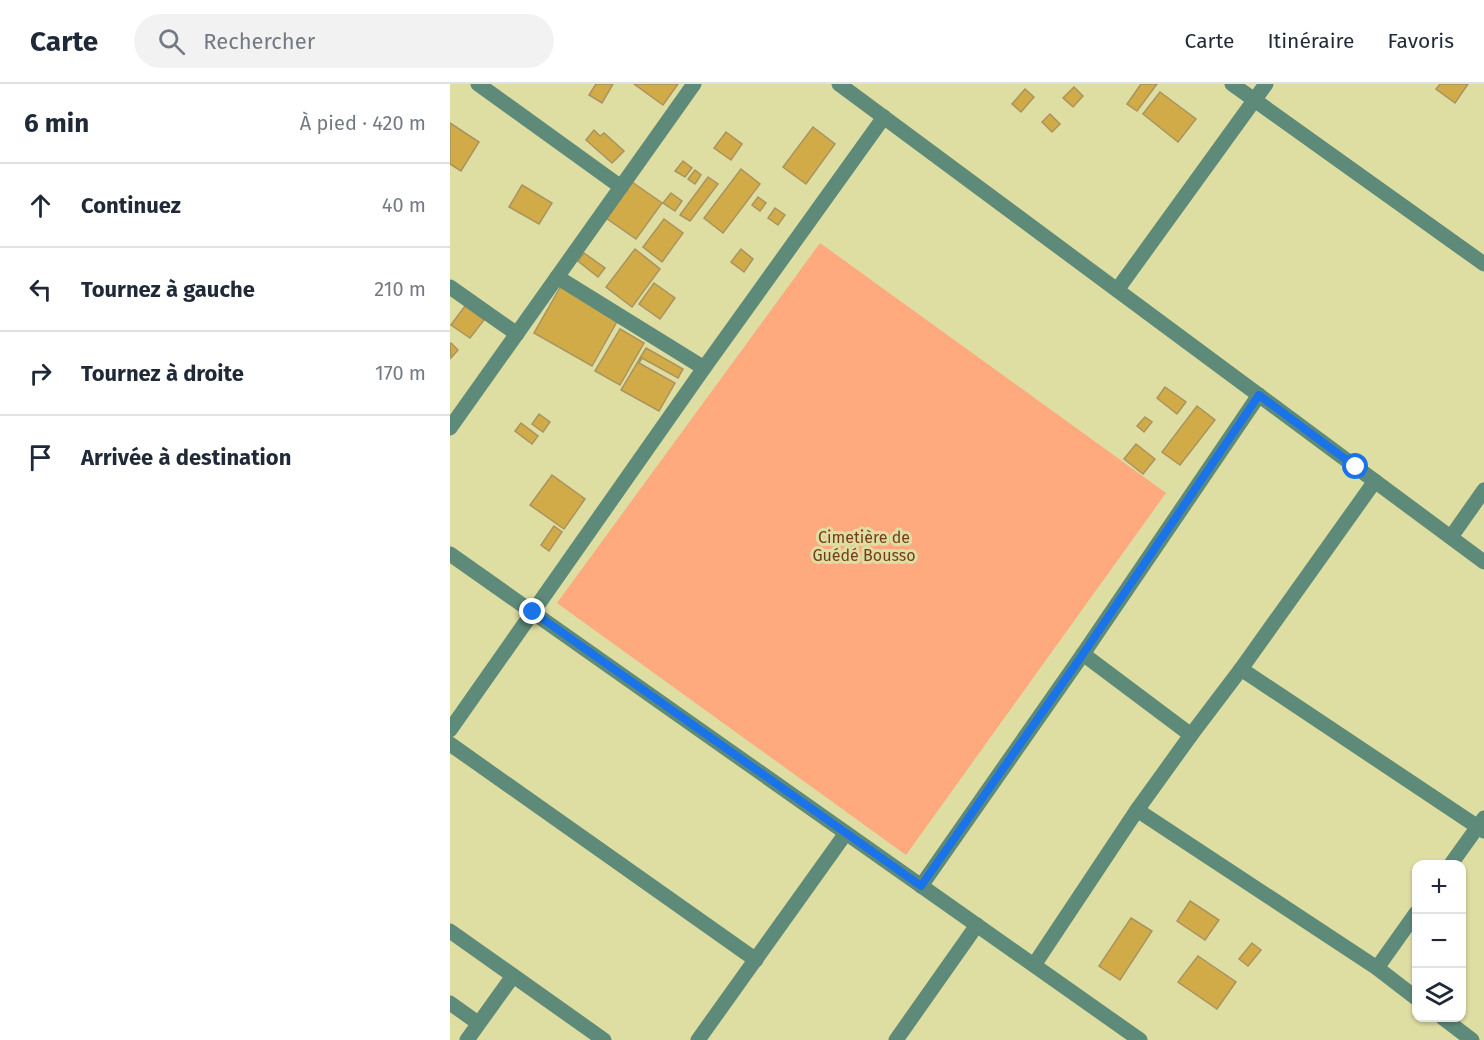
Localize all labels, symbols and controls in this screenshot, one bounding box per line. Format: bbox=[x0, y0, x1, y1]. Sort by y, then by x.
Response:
search box bbox=[134, 14, 554, 68]
text: Carte bbox=[30, 25, 98, 58]
icon: search bbox=[155, 25, 188, 58]
text: Rechercher bbox=[203, 28, 315, 55]
text: Carte bbox=[1185, 28, 1234, 54]
text: Itinéraire bbox=[1267, 28, 1354, 54]
text: Favoris bbox=[1387, 28, 1454, 54]
text: 6 min bbox=[24, 108, 89, 139]
text: À pied · 420 m bbox=[300, 111, 426, 135]
icon: ahead bbox=[24, 189, 57, 222]
text: Continuez bbox=[81, 192, 181, 219]
text: 40 m bbox=[382, 193, 426, 217]
icon: left bbox=[24, 273, 57, 306]
text: Tournez à gauche bbox=[81, 276, 255, 303]
text: 210 m bbox=[374, 277, 426, 301]
icon: right bbox=[24, 357, 57, 390]
text: Tournez à droite bbox=[81, 360, 244, 387]
text: 170 m bbox=[375, 361, 426, 385]
icon: arrive bbox=[24, 441, 57, 474]
text: Arrivée à destination bbox=[81, 444, 291, 471]
route start bbox=[1342, 453, 1368, 479]
park label: Cimetière de Guédé Bousso bbox=[812, 528, 916, 565]
route end bbox=[519, 598, 545, 624]
map controls bbox=[1412, 860, 1466, 1022]
button: + bbox=[1412, 860, 1466, 914]
button: − bbox=[1412, 914, 1466, 968]
button: layers bbox=[1412, 968, 1466, 1022]

